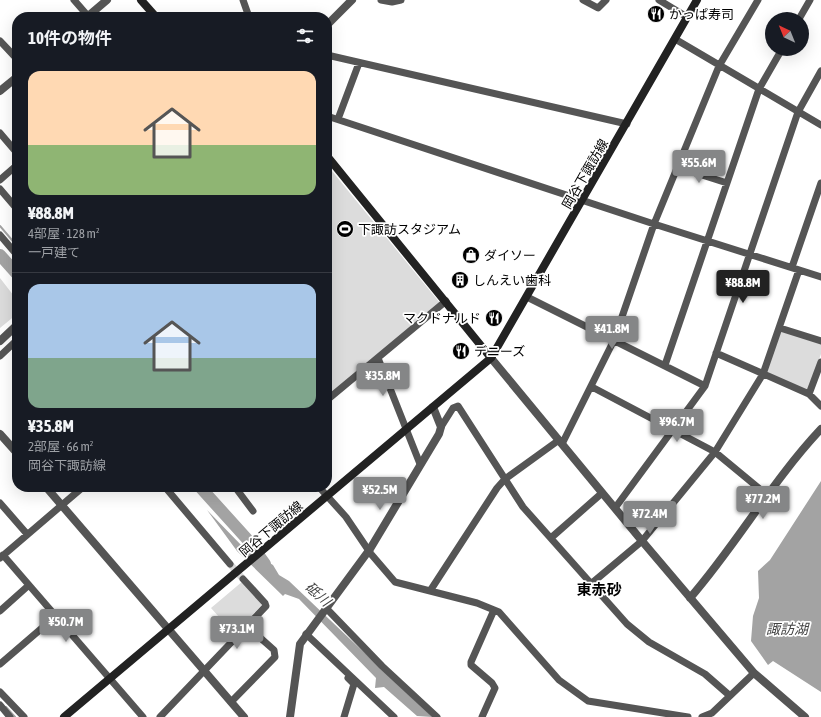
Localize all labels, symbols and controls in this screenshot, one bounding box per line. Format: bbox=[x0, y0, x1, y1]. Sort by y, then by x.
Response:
restaurant icon: かっぱ寿司 bbox=[646, 4, 666, 24]
place label: かっぱ寿司 bbox=[669, 7, 734, 22]
north arrow bbox=[765, 12, 809, 56]
map controls bbox=[765, 12, 809, 56]
icon: filters bbox=[294, 25, 316, 47]
text: 10件の物件 bbox=[28, 28, 112, 48]
icon: home bbox=[136, 97, 208, 169]
street label: 岡谷下諏訪線 bbox=[559, 136, 611, 212]
pin: ¥55.6M bbox=[666, 150, 732, 184]
text: ¥55.6M bbox=[681, 155, 717, 170]
text: ¥88.8M bbox=[28, 203, 74, 223]
sports icon: 下諏訪スタジアム bbox=[335, 219, 355, 239]
place label: 下諏訪スタジアム bbox=[358, 222, 461, 237]
text: 4部屋 · 128 m² bbox=[28, 226, 100, 241]
text: 一戸建て bbox=[28, 245, 80, 260]
shop icon: ダイソー bbox=[461, 245, 481, 265]
place label: ダイソー bbox=[484, 248, 536, 263]
building icon: しんえい歯科 bbox=[450, 270, 470, 290]
pin: ¥88.8M bbox=[710, 270, 776, 304]
place label: しんえい歯科 bbox=[473, 273, 551, 288]
text: ¥88.8M bbox=[725, 275, 761, 290]
restaurant icon: マクドナルド bbox=[484, 308, 504, 328]
icon: home bbox=[136, 310, 208, 382]
place label: マクドナルド bbox=[403, 311, 481, 326]
pin: ¥41.8M bbox=[579, 316, 645, 350]
text: ¥41.8M bbox=[594, 321, 630, 336]
restaurant icon: デニーズ bbox=[451, 341, 471, 361]
place label: デニーズ bbox=[474, 344, 525, 359]
pin: ¥35.8M bbox=[350, 363, 416, 397]
text: ¥35.8M bbox=[365, 368, 401, 383]
pin: ¥96.7M bbox=[644, 409, 710, 443]
text: ¥96.7M bbox=[659, 414, 695, 429]
text: ¥35.8M bbox=[28, 416, 74, 436]
text: 2部屋 · 66 m² bbox=[28, 439, 93, 454]
text: 岡谷下諏訪線 bbox=[28, 458, 106, 473]
pin: ¥52.5M bbox=[347, 477, 413, 511]
text: ¥52.5M bbox=[362, 482, 398, 497]
pin: ¥77.2M bbox=[730, 486, 796, 520]
text: ¥77.2M bbox=[745, 491, 781, 506]
street label: 岡谷下諏訪線 bbox=[236, 498, 306, 560]
pin: ¥72.4M bbox=[617, 501, 683, 535]
text: ¥72.4M bbox=[632, 506, 668, 521]
water label: 砥川 bbox=[302, 579, 335, 611]
district label: 東赤砂 bbox=[576, 581, 622, 598]
pin: ¥50.7M bbox=[33, 609, 99, 643]
text: ¥50.7M bbox=[48, 614, 84, 629]
pin: ¥73.1M bbox=[204, 616, 270, 650]
text: ¥73.1M bbox=[219, 621, 255, 636]
water label: 諏訪湖 bbox=[766, 621, 810, 637]

